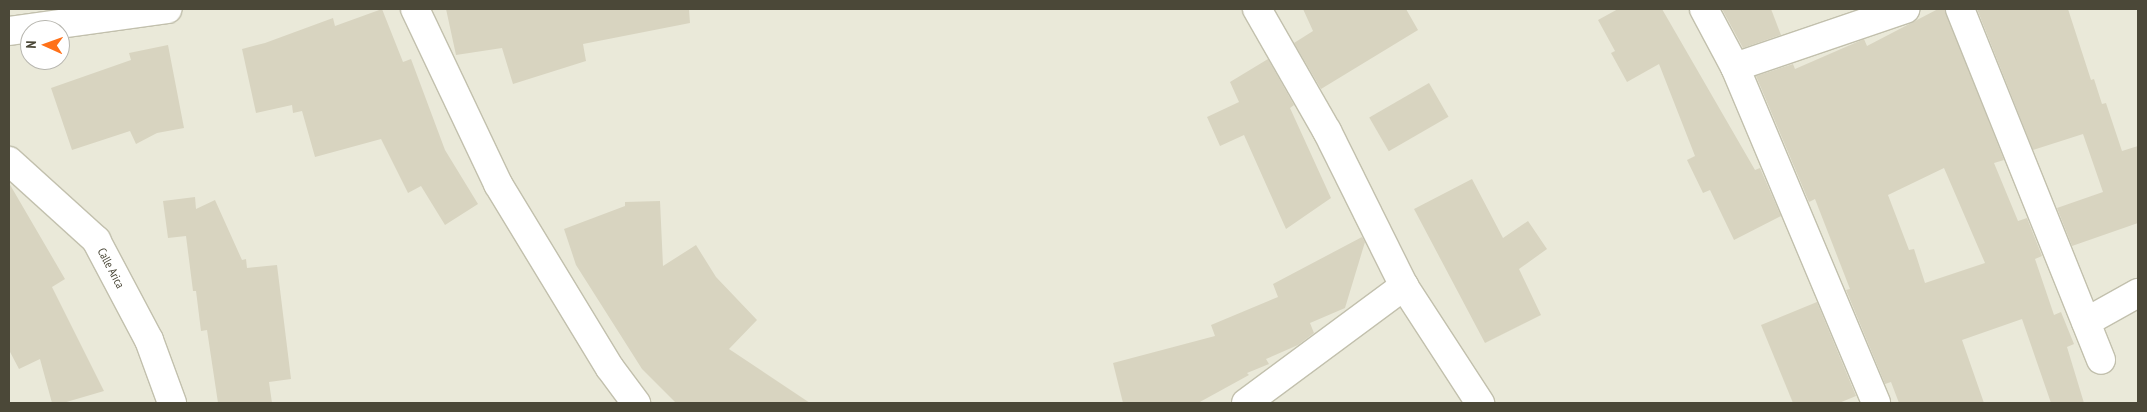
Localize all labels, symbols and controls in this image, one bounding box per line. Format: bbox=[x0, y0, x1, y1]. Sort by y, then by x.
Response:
north arrow bbox=[20, 20, 70, 70]
text: N bbox=[22, 40, 40, 49]
street label: Calle Arica bbox=[94, 245, 128, 291]

